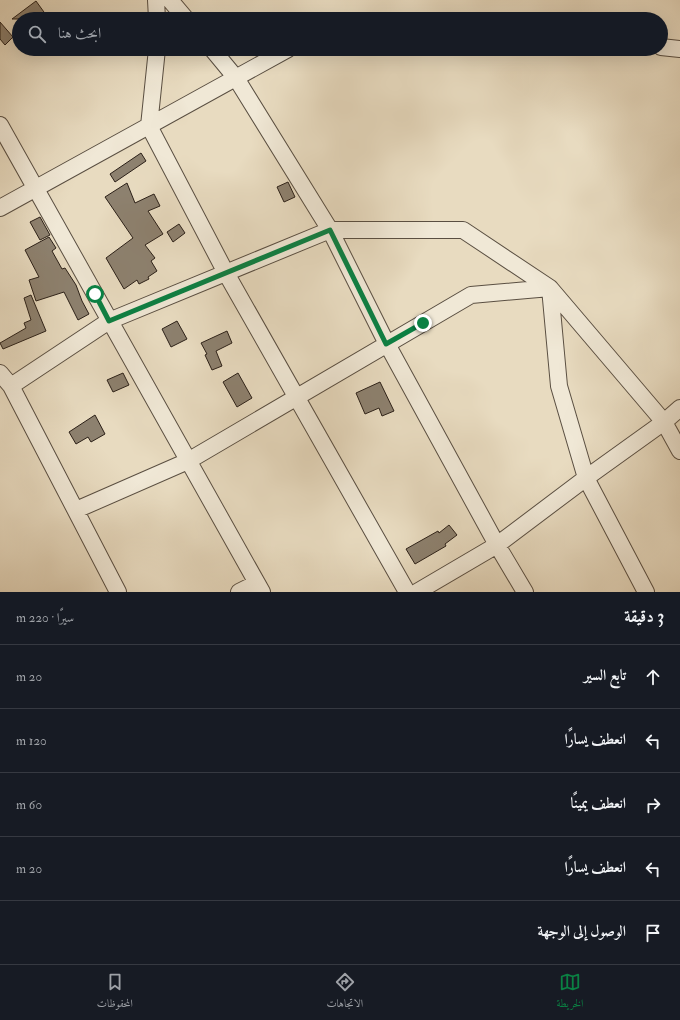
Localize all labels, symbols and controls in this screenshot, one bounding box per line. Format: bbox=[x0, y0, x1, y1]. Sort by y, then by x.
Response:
search box bbox=[12, 12, 668, 56]
icon: search bbox=[26, 23, 48, 45]
text: ابحث هنا bbox=[58, 24, 101, 43]
route start bbox=[86, 285, 104, 303]
route end bbox=[414, 314, 432, 332]
text: 3 دقيقة bbox=[624, 606, 664, 627]
text: سيرًا · 220 m bbox=[16, 610, 74, 626]
text: تابع السير bbox=[584, 666, 626, 685]
icon: ahead bbox=[642, 666, 664, 688]
text: 20 m bbox=[16, 669, 42, 685]
text: انعطف يسارًا bbox=[565, 730, 626, 749]
icon: left bbox=[642, 730, 664, 752]
text: 120 m bbox=[16, 733, 47, 749]
text: انعطف يمينًا bbox=[571, 794, 626, 813]
icon: right bbox=[642, 794, 664, 816]
text: 60 m bbox=[16, 797, 42, 813]
text: انعطف يسارًا bbox=[565, 858, 626, 877]
icon: left bbox=[642, 858, 664, 880]
text: 20 m bbox=[16, 861, 42, 877]
text: الوصول إلى الوجهة bbox=[538, 922, 626, 941]
icon: arrive bbox=[642, 922, 664, 944]
tab: المحفوظات bbox=[97, 971, 133, 1014]
tab: الاتجاهات bbox=[326, 971, 363, 1014]
tab: الخريطة bbox=[557, 971, 583, 1014]

